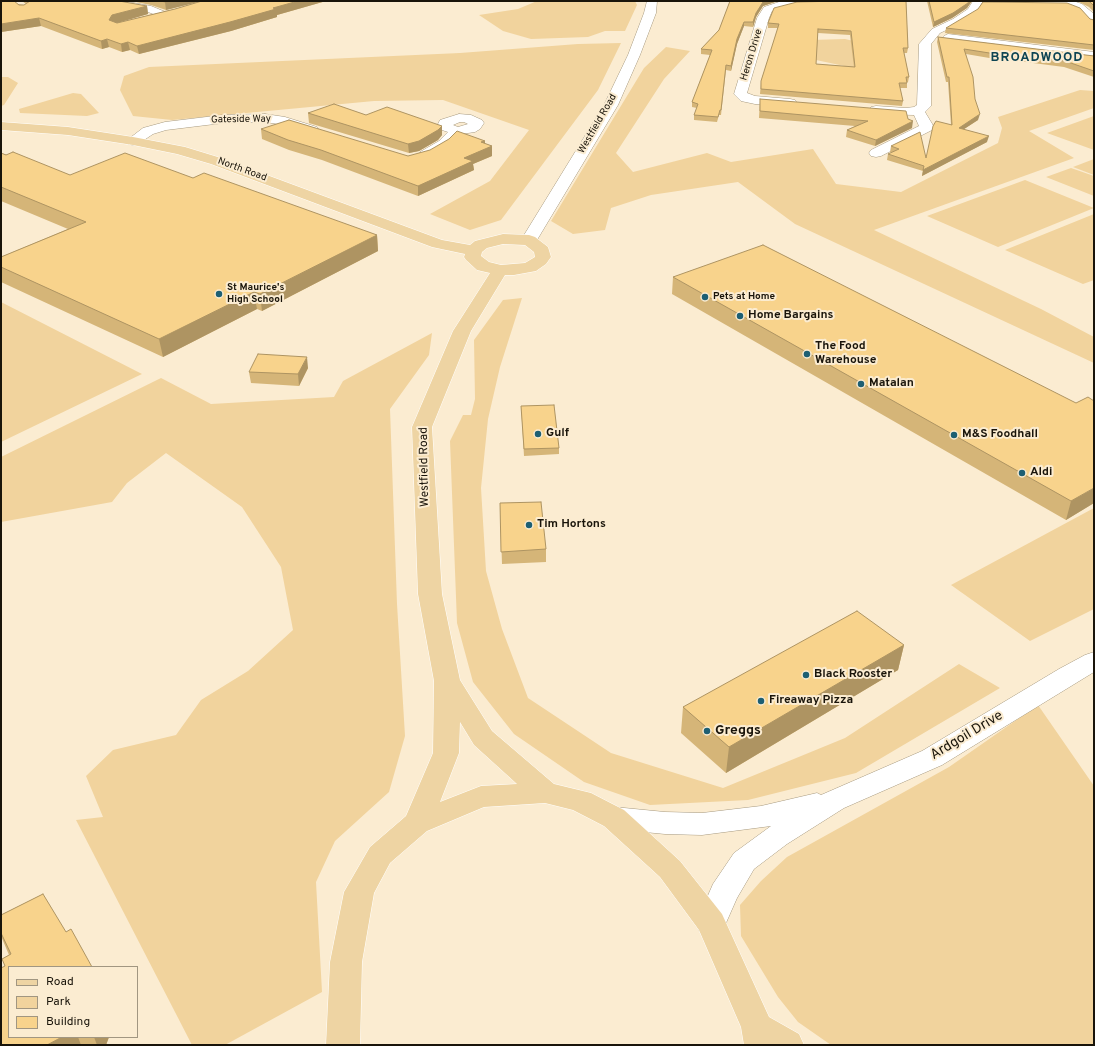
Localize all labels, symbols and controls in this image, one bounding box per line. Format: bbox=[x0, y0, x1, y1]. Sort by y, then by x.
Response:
street label: Heron Drive bbox=[738, 28, 766, 82]
district label: BROADWOOD bbox=[991, 50, 1083, 66]
street label: Westfield Road bbox=[576, 92, 620, 156]
street label: Gateside Way bbox=[211, 113, 271, 127]
street label: North Road bbox=[216, 156, 268, 184]
place label: St Maurice's High School bbox=[227, 282, 284, 306]
marker: St Maurice's High School bbox=[214, 289, 224, 299]
place label: Pets at Home bbox=[713, 291, 775, 303]
marker: Pets at Home bbox=[700, 292, 710, 302]
place label: Home Bargains bbox=[748, 309, 833, 323]
marker: Home Bargains bbox=[735, 311, 745, 321]
place label: The Food Warehouse bbox=[815, 340, 876, 368]
marker: The Food Warehouse bbox=[802, 349, 812, 359]
place label: Matalan bbox=[869, 377, 914, 391]
marker: Matalan bbox=[856, 379, 866, 389]
street label: Westfield Road bbox=[417, 427, 433, 507]
place label: Gulf bbox=[546, 427, 569, 441]
place label: M&S Foodhall bbox=[962, 428, 1038, 442]
marker: Gulf bbox=[533, 429, 543, 439]
marker: M&S Foodhall bbox=[949, 430, 959, 440]
place label: Aldi bbox=[1030, 466, 1052, 480]
marker: Aldi bbox=[1017, 468, 1027, 478]
place label: Tim Hortons bbox=[537, 518, 606, 532]
marker: Tim Hortons bbox=[524, 520, 534, 530]
place label: Black Rooster bbox=[814, 668, 892, 682]
marker: Black Rooster bbox=[801, 670, 811, 680]
place label: Fireaway Pizza bbox=[769, 694, 853, 708]
marker: Fireaway Pizza bbox=[756, 696, 766, 706]
street label: Ardgoil Drive bbox=[928, 708, 1006, 764]
place label: Greggs bbox=[715, 723, 761, 739]
marker: Greggs bbox=[702, 726, 712, 736]
legend bbox=[8, 966, 138, 1038]
text: Road bbox=[46, 974, 74, 990]
text: Park bbox=[46, 994, 71, 1010]
text: Building bbox=[46, 1014, 90, 1030]

